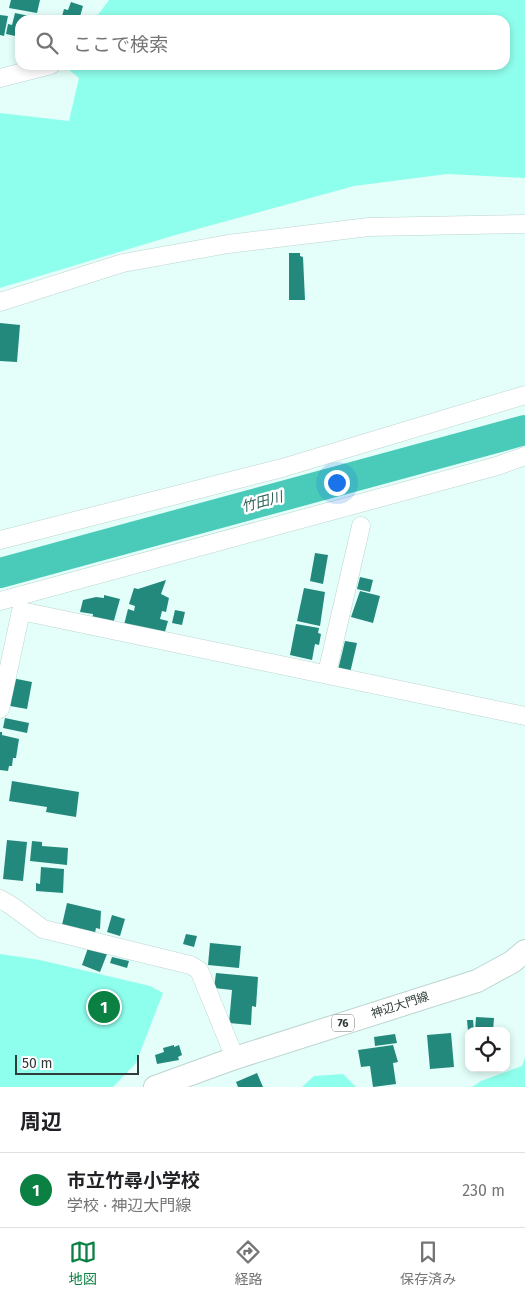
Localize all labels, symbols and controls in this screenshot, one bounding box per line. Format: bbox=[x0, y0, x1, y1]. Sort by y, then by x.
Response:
search box bbox=[15, 15, 510, 70]
icon: search bbox=[33, 29, 61, 57]
text: ここで検索 bbox=[73, 33, 168, 56]
your location bbox=[324, 470, 350, 496]
water label: 竹田川 bbox=[240, 488, 286, 516]
pin: 1 bbox=[88, 988, 120, 1026]
street label: 神辺大門線 bbox=[369, 989, 431, 1021]
road number: 76 bbox=[332, 1014, 354, 1032]
map controls bbox=[465, 1027, 510, 1072]
button: locate bbox=[465, 1027, 510, 1072]
scale bar bbox=[15, 1052, 139, 1075]
text: 50 m bbox=[22, 1055, 53, 1072]
text: 周辺 bbox=[20, 1109, 62, 1135]
text: 市立竹尋小学校 bbox=[67, 1169, 200, 1192]
text: 1 bbox=[32, 1181, 40, 1200]
text: 230 m bbox=[462, 1181, 505, 1200]
text: 学校 · 神辺大門線 bbox=[67, 1196, 191, 1215]
tab: 地図 bbox=[69, 1238, 97, 1288]
tab: 経路 bbox=[234, 1238, 262, 1288]
tab: 保存済み bbox=[400, 1238, 456, 1288]

